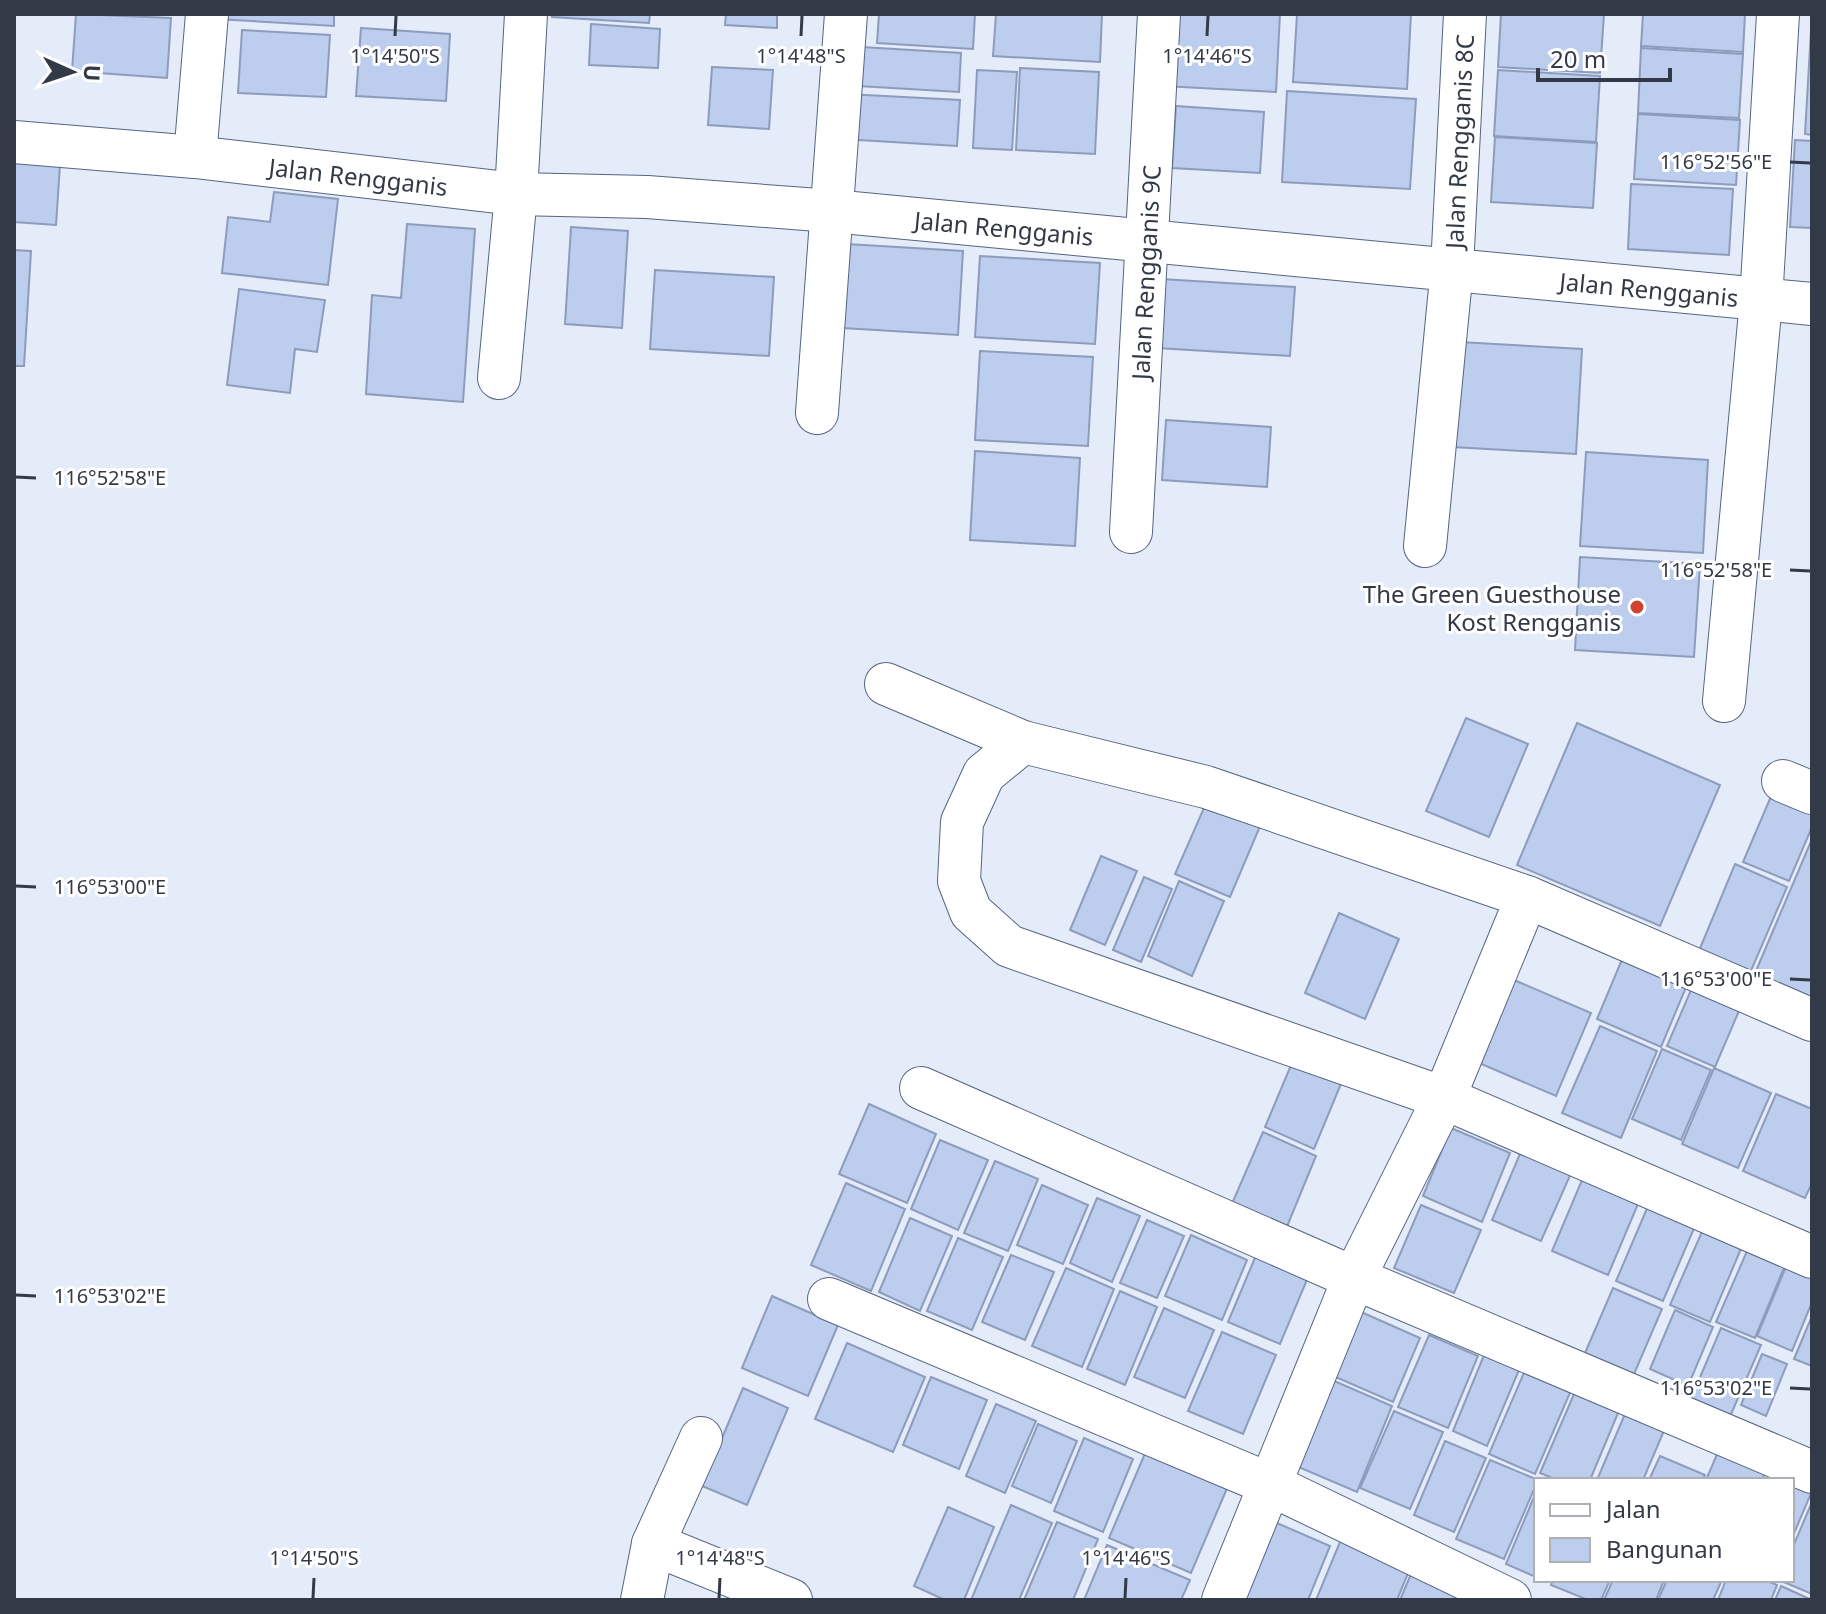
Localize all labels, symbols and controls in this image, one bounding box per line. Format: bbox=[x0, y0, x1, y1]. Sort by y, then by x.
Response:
north arrow bbox=[32, 32, 112, 112]
scale bar bbox=[1538, 32, 1670, 82]
street label: Jalan Rengganis 8C bbox=[1436, 33, 1480, 252]
text: 1°14'50"S bbox=[350, 42, 440, 69]
text: 1°14'48"S bbox=[756, 42, 846, 69]
text: 1°14'46"S bbox=[1162, 42, 1252, 69]
text: 20 m bbox=[1550, 42, 1606, 75]
text: U bbox=[78, 64, 108, 82]
text: 116°52'56"E bbox=[1660, 148, 1772, 175]
street label: Jalan Rengganis bbox=[265, 149, 449, 203]
street label: Jalan Rengganis 9C bbox=[1123, 164, 1167, 383]
street label: Jalan Rengganis bbox=[911, 202, 1095, 252]
street label: Jalan Rengganis bbox=[1556, 263, 1740, 313]
text: 116°52'58"E bbox=[54, 464, 166, 491]
text: 116°52'58"E bbox=[1660, 556, 1772, 583]
place label: The Green Guesthouse Kost Rengganis bbox=[1363, 577, 1621, 638]
marker: The Green Guesthouse Kost Rengganis bbox=[1628, 598, 1646, 616]
text: 116°53'00"E bbox=[54, 873, 166, 900]
text: 116°53'00"E bbox=[1660, 965, 1772, 992]
text: 116°53'02"E bbox=[54, 1282, 166, 1309]
text: 116°53'02"E bbox=[1660, 1374, 1772, 1401]
legend bbox=[1534, 1478, 1794, 1582]
text: Jalan bbox=[1604, 1492, 1661, 1525]
text: Bangunan bbox=[1606, 1532, 1723, 1565]
text: 1°14'50"S bbox=[269, 1544, 359, 1571]
text: 1°14'48"S bbox=[675, 1544, 765, 1571]
text: 1°14'46"S bbox=[1081, 1544, 1171, 1571]

